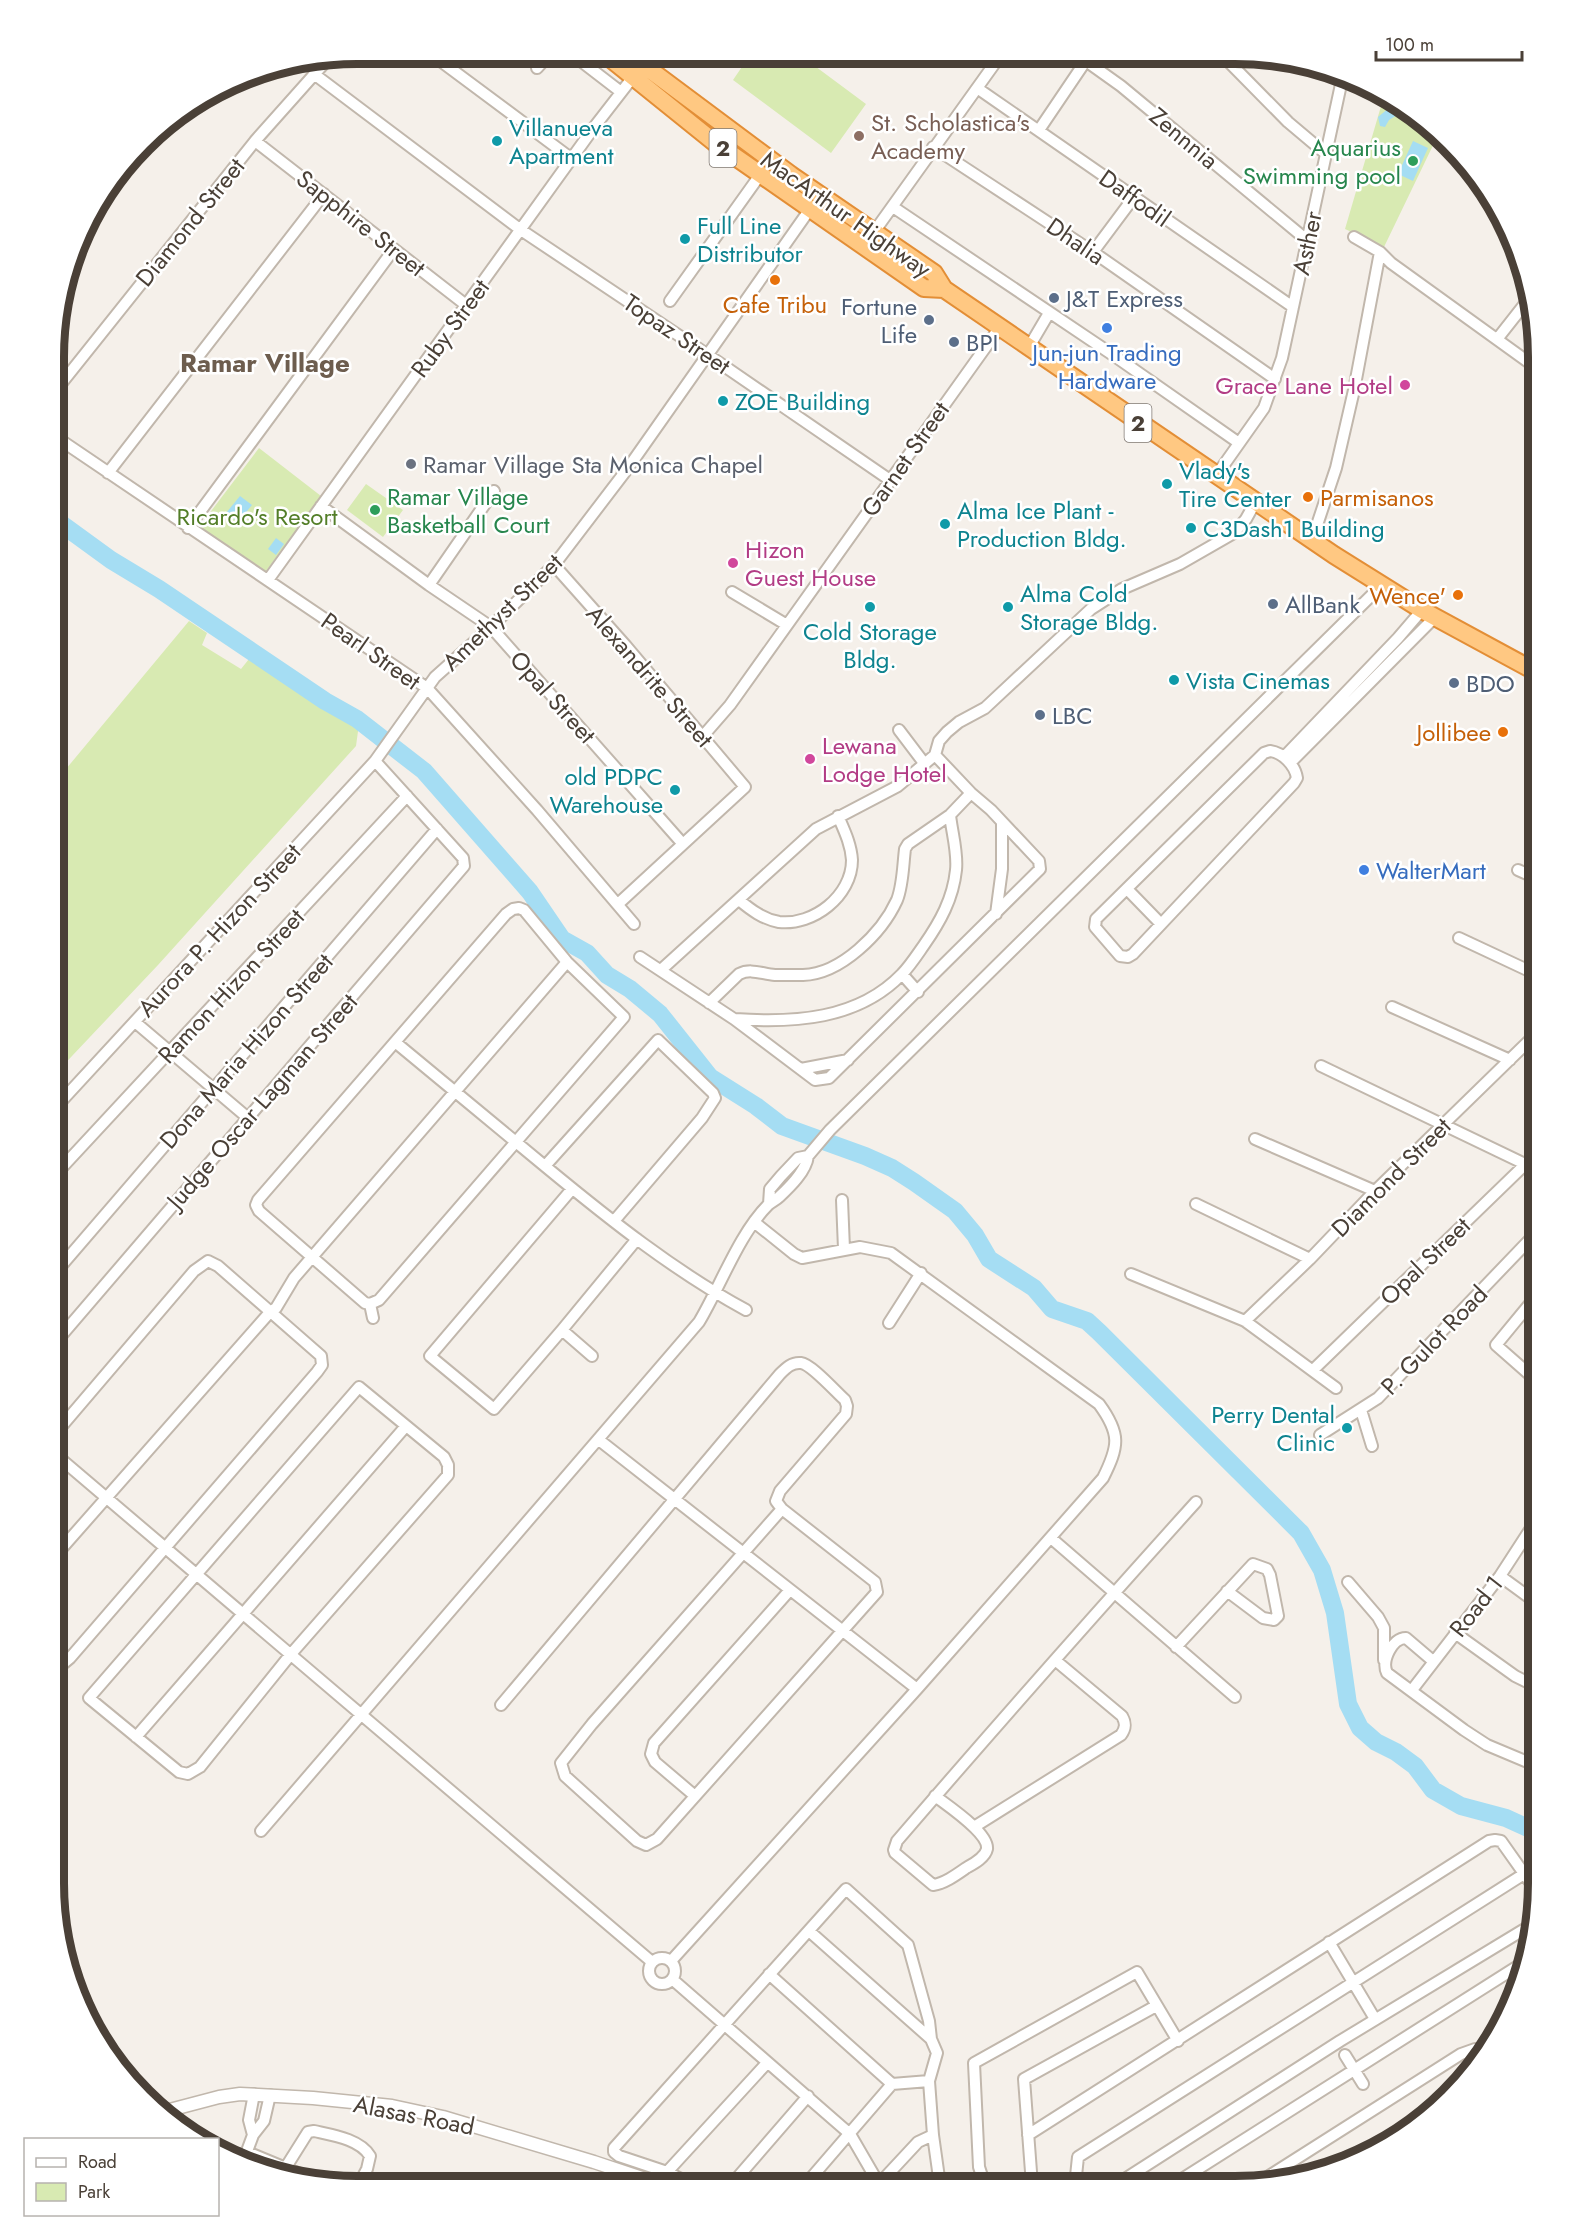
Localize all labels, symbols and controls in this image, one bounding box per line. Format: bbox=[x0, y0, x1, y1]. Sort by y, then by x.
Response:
scale bar bbox=[1376, 24, 1522, 62]
text: 100 m bbox=[1385, 32, 1434, 58]
street label: Zennnia bbox=[1142, 99, 1226, 177]
place label: St. Scholastica's Academy bbox=[871, 105, 1030, 168]
place label: Villanueva Apartment bbox=[509, 110, 614, 173]
road number: 2 bbox=[710, 129, 736, 167]
marker: St. Scholastica's Academy bbox=[852, 129, 866, 143]
place label: Aquarius Swimming pool bbox=[1243, 130, 1401, 193]
marker: Villanueva Apartment bbox=[490, 134, 504, 148]
street label: MacArthur Highway bbox=[754, 142, 939, 286]
street label: Diamond Street bbox=[127, 150, 253, 294]
marker: Aquarius Swimming pool bbox=[1406, 154, 1420, 168]
street label: Sapphire Street bbox=[289, 161, 433, 285]
street label: Daffodil bbox=[1092, 161, 1178, 235]
street label: Asther bbox=[1283, 207, 1331, 278]
place label: Full Line Distributor bbox=[697, 208, 804, 271]
street label: Dhalia bbox=[1040, 209, 1112, 273]
marker: Full Line Distributor bbox=[678, 232, 692, 246]
street label: Ruby Street bbox=[402, 271, 498, 385]
marker: Cafe Tribu bbox=[768, 273, 782, 287]
place label: J&T Express bbox=[1063, 281, 1183, 316]
street label: Topaz Street bbox=[616, 285, 738, 383]
place label: Cafe Tribu bbox=[723, 287, 827, 322]
place label: Fortune Life bbox=[841, 289, 917, 352]
marker: J&T Express bbox=[1047, 291, 1061, 305]
marker: Fortune Life bbox=[922, 313, 936, 327]
marker: Jun-jun Trading Hardware bbox=[1100, 321, 1114, 335]
place label: BPI bbox=[966, 325, 998, 360]
marker: BPI bbox=[947, 335, 961, 349]
place label: Jun-jun Trading Hardware bbox=[1029, 335, 1182, 398]
district label: Ramar Village bbox=[180, 344, 350, 382]
place label: Grace Lane Hotel bbox=[1215, 368, 1393, 403]
marker: Grace Lane Hotel bbox=[1398, 378, 1412, 392]
place label: ZOE Building bbox=[735, 384, 870, 419]
marker: ZOE Building bbox=[716, 394, 730, 408]
street label: Garnet Street bbox=[852, 394, 958, 524]
road number: 2 bbox=[1124, 404, 1152, 442]
place label: Ramar Village Sta Monica Chapel bbox=[423, 447, 763, 482]
place label: Vlady's Tire Center bbox=[1179, 453, 1292, 516]
marker: Ramar Village Sta Monica Chapel bbox=[404, 457, 418, 471]
marker: Vlady's Tire Center bbox=[1160, 477, 1174, 491]
place label: Ramar Village Basketball Court bbox=[387, 479, 550, 542]
place label: Parmisanos bbox=[1320, 480, 1434, 515]
marker: Parmisanos bbox=[1301, 490, 1315, 504]
place label: Alma Ice Plant - Production Bldg. bbox=[957, 493, 1127, 556]
park label: Ricardo's Resort bbox=[177, 499, 338, 534]
marker: Ramar Village Basketball Court bbox=[368, 503, 382, 517]
place label: C3Dash1 Building bbox=[1203, 511, 1385, 546]
marker: Alma Ice Plant - Production Bldg. bbox=[938, 517, 952, 531]
marker: C3Dash1 Building bbox=[1184, 521, 1198, 535]
place label: Hizon Guest House bbox=[745, 532, 876, 595]
street label: Amethyst Street bbox=[434, 545, 570, 679]
marker: Hizon Guest House bbox=[726, 556, 740, 570]
place label: Alma Cold Storage Bldg. bbox=[1020, 576, 1159, 639]
place label: Wence' bbox=[1369, 578, 1446, 613]
place label: AllBank bbox=[1285, 587, 1360, 622]
marker: Wence' bbox=[1451, 588, 1465, 602]
street label: Alexandrite Street bbox=[578, 597, 722, 755]
marker: AllBank bbox=[1266, 597, 1280, 611]
marker: Cold Storage Bldg. bbox=[863, 600, 877, 614]
marker: Alma Cold Storage Bldg. bbox=[1001, 600, 1015, 614]
street label: Pearl Street bbox=[314, 604, 428, 698]
place label: Cold Storage Bldg. bbox=[803, 614, 937, 677]
street label: Opal Street bbox=[502, 643, 604, 751]
place label: Vista Cinemas bbox=[1186, 663, 1330, 698]
place label: BDO bbox=[1466, 666, 1515, 701]
marker: Vista Cinemas bbox=[1167, 673, 1181, 687]
marker: BDO bbox=[1447, 676, 1461, 690]
place label: LBC bbox=[1052, 698, 1093, 733]
marker: LBC bbox=[1033, 708, 1047, 722]
place label: Jollibee bbox=[1413, 715, 1491, 750]
marker: Jollibee bbox=[1496, 725, 1510, 739]
place label: Lewana Lodge Hotel bbox=[822, 728, 947, 791]
marker: Lewana Lodge Hotel bbox=[803, 752, 817, 766]
place label: old PDPC Warehouse bbox=[550, 759, 663, 822]
marker: old PDPC Warehouse bbox=[668, 783, 682, 797]
street label: Aurora P. Hizon Street bbox=[129, 835, 309, 1025]
place label: WalterMart bbox=[1376, 853, 1486, 888]
marker: WalterMart bbox=[1357, 863, 1371, 877]
street label: Ramon Hizon Street bbox=[150, 900, 312, 1071]
street label: Dona Maria Hizon Street bbox=[151, 945, 341, 1157]
street label: Judge Oscar Lagman Street bbox=[156, 985, 366, 1219]
street label: Diamond Street bbox=[1323, 1109, 1459, 1245]
street label: Opal Street bbox=[1372, 1209, 1478, 1313]
street label: P. Gulot Road bbox=[1373, 1277, 1495, 1403]
place label: Perry Dental Clinic bbox=[1211, 1397, 1335, 1460]
marker: Perry Dental Clinic bbox=[1340, 1421, 1354, 1435]
street label: Road 1 bbox=[1441, 1568, 1511, 1644]
street label: Alasas Road bbox=[350, 2086, 478, 2144]
legend bbox=[24, 2138, 219, 2216]
text: Road bbox=[78, 2149, 117, 2175]
text: Park bbox=[78, 2179, 110, 2205]

